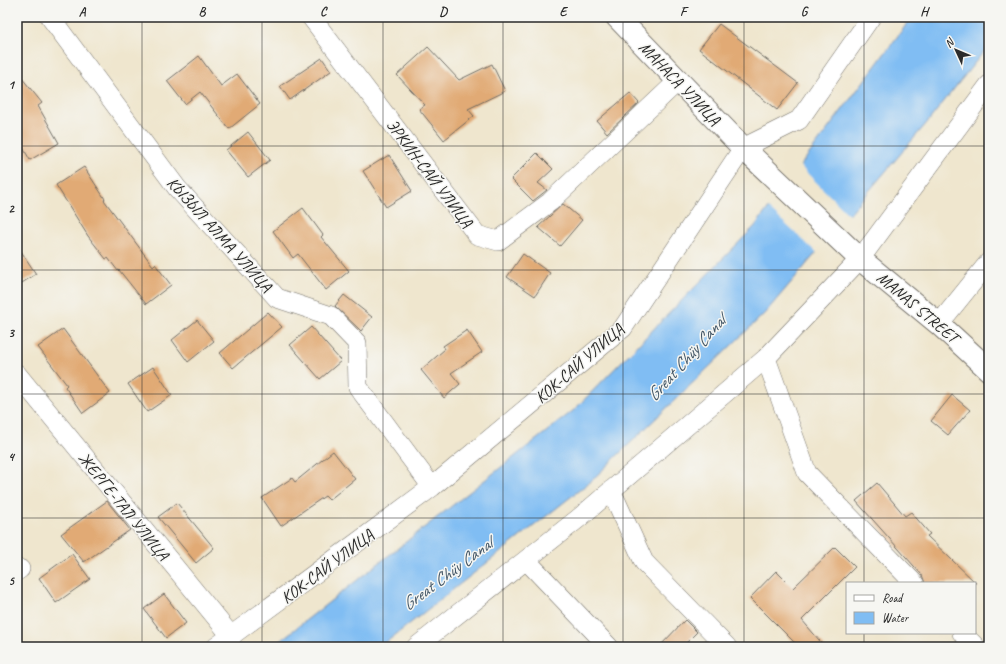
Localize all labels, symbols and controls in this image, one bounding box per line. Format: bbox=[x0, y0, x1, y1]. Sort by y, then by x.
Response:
text: A bbox=[79, 4, 87, 20]
text: B bbox=[199, 4, 207, 20]
text: C bbox=[320, 4, 328, 20]
text: D bbox=[439, 4, 448, 20]
text: E bbox=[560, 4, 569, 20]
text: F bbox=[680, 4, 689, 20]
text: G bbox=[801, 4, 809, 20]
text: H bbox=[920, 4, 930, 20]
north arrow bbox=[936, 30, 976, 70]
text: N bbox=[941, 34, 958, 50]
street label: МАНАСА УЛИЦА bbox=[634, 37, 725, 130]
text: 1 bbox=[8, 77, 16, 93]
street label: ЭРКИН-САЙ УЛИЦА bbox=[382, 115, 478, 232]
street label: КЫЗЫЛ АЛМА УЛИЦА bbox=[162, 172, 277, 297]
text: 2 bbox=[8, 201, 15, 217]
street label: MANAS STREET bbox=[872, 267, 965, 350]
water label: Great Chüy Canal bbox=[642, 306, 734, 405]
street label: КОК-САЙ УЛИЦА bbox=[531, 319, 628, 408]
text: 3 bbox=[8, 325, 15, 341]
street label: ЖЕРГЕ-ТАЛ УЛИЦА bbox=[74, 448, 175, 566]
text: 4 bbox=[8, 449, 16, 465]
street label: КОК-САЙ УЛИЦА bbox=[277, 524, 378, 608]
water label: Great Chüy Canal bbox=[398, 529, 501, 615]
text: 5 bbox=[8, 573, 15, 589]
legend bbox=[846, 582, 976, 634]
text: Road bbox=[882, 590, 904, 606]
text: Water bbox=[882, 610, 910, 626]

